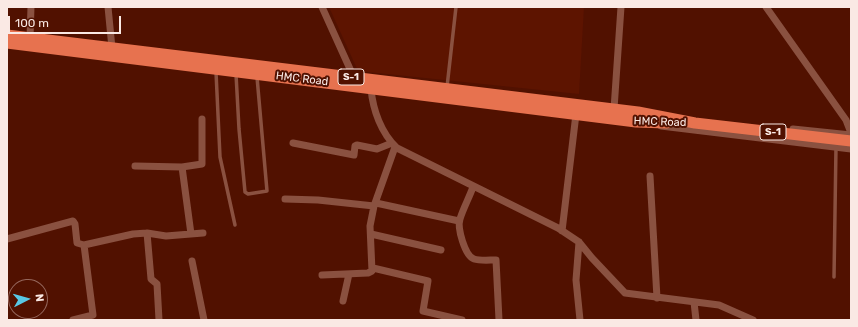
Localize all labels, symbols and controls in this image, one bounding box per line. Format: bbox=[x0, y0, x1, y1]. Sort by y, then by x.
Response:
scale bar bbox=[10, 8, 123, 34]
text: 100 m bbox=[15, 16, 49, 30]
street label: HMC Road bbox=[275, 69, 329, 89]
road number: S-1 bbox=[338, 69, 364, 85]
street label: HMC Road bbox=[633, 114, 687, 130]
road number: S-1 bbox=[760, 124, 786, 140]
north arrow bbox=[8, 279, 48, 319]
text: N bbox=[33, 293, 46, 302]

